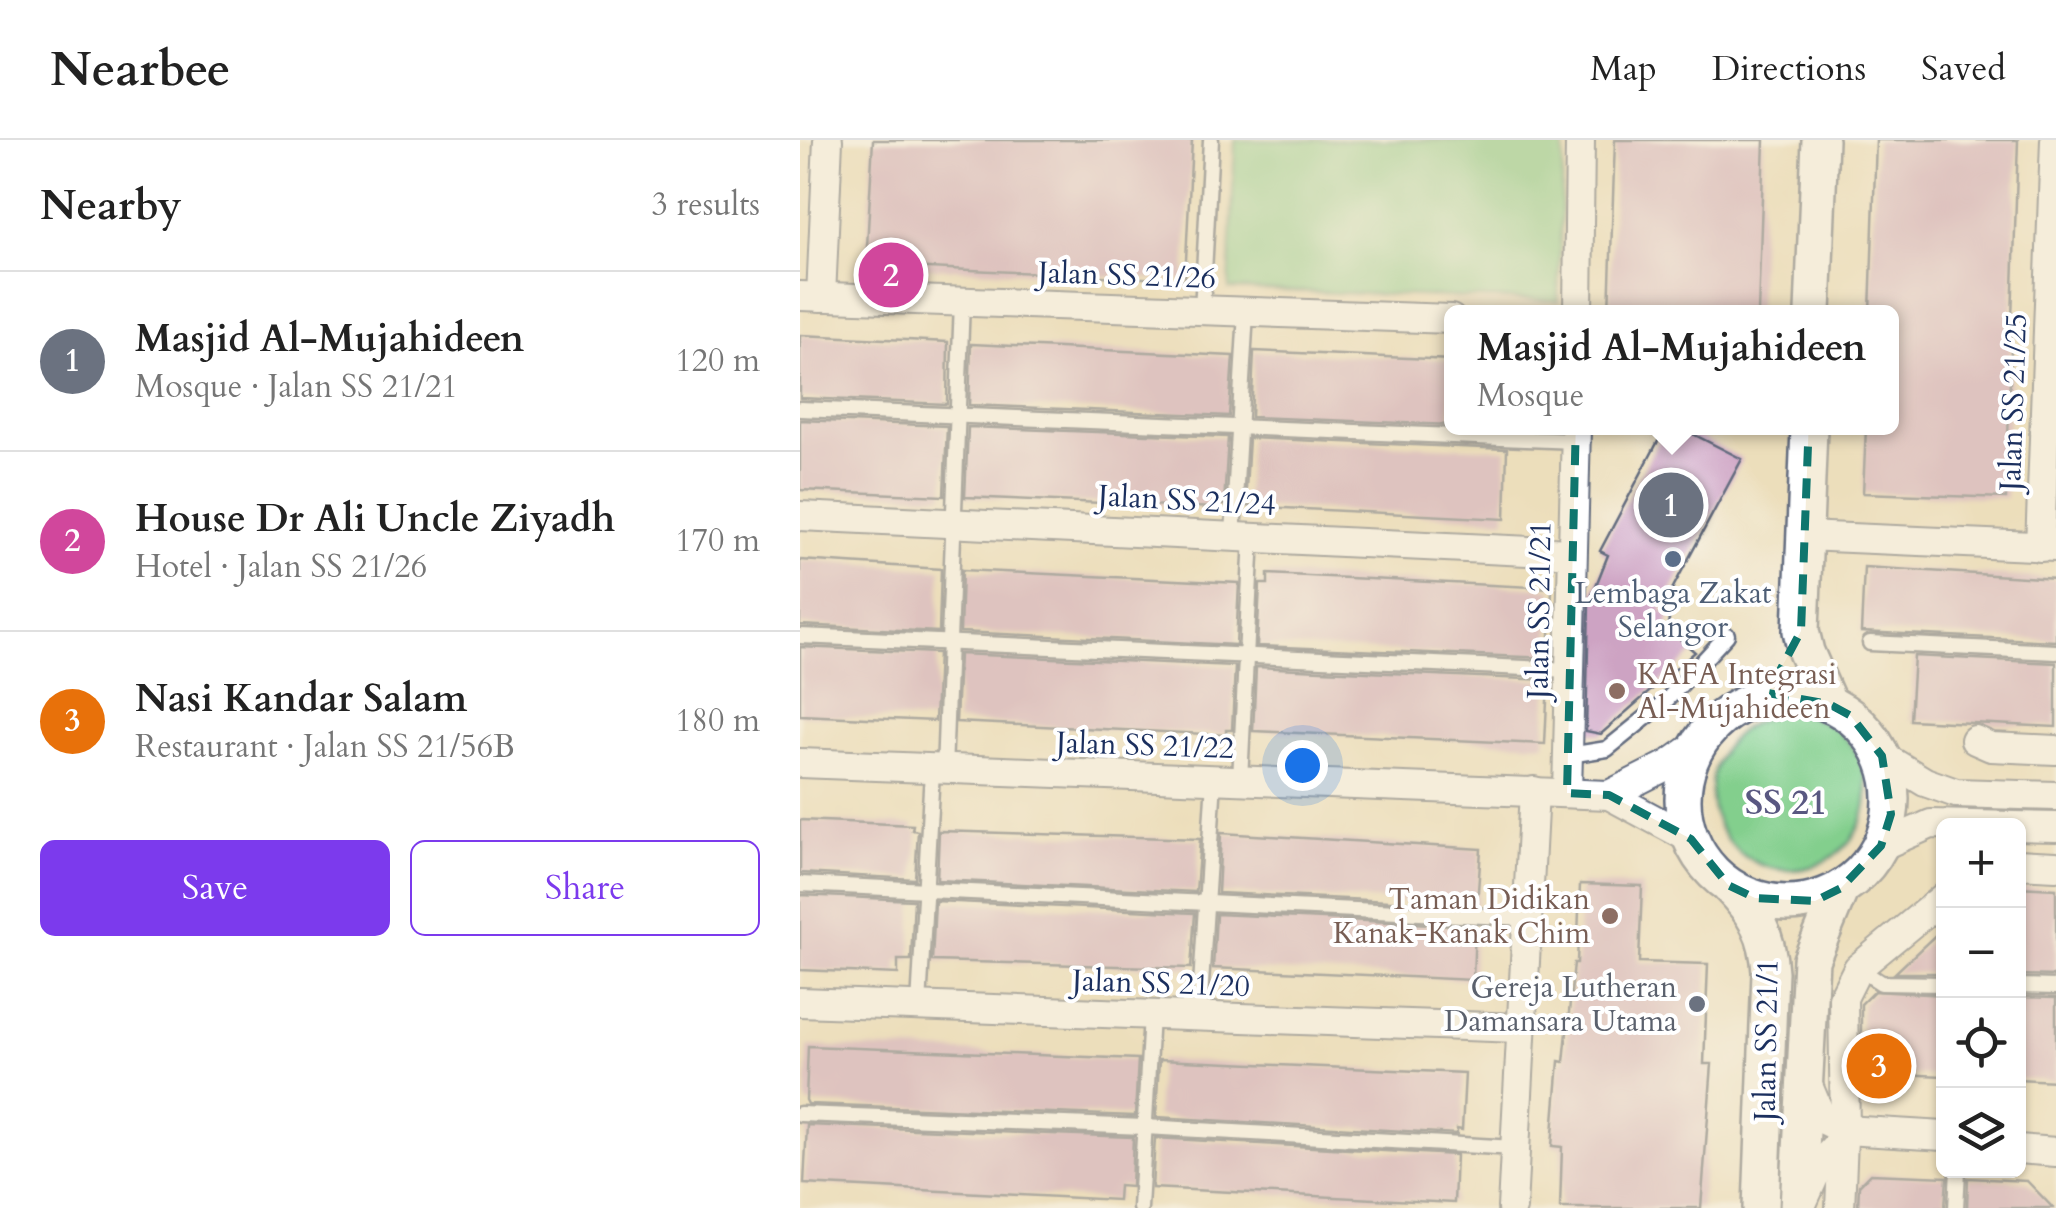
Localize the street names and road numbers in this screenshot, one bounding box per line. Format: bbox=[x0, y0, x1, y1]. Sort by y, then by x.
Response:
street label: Jalan SS 21/26 bbox=[1033, 252, 1217, 299]
street label: Jalan SS 21/25 bbox=[1990, 312, 2037, 496]
street label: Jalan SS 21/24 bbox=[1093, 475, 1277, 526]
street label: Jalan SS 21/21 bbox=[1517, 521, 1562, 703]
street label: Jalan SS 21/22 bbox=[1051, 722, 1235, 769]
street label: Jalan SS 21/1 bbox=[1745, 958, 1788, 1126]
street label: Jalan SS 21/20 bbox=[1067, 960, 1251, 1007]

